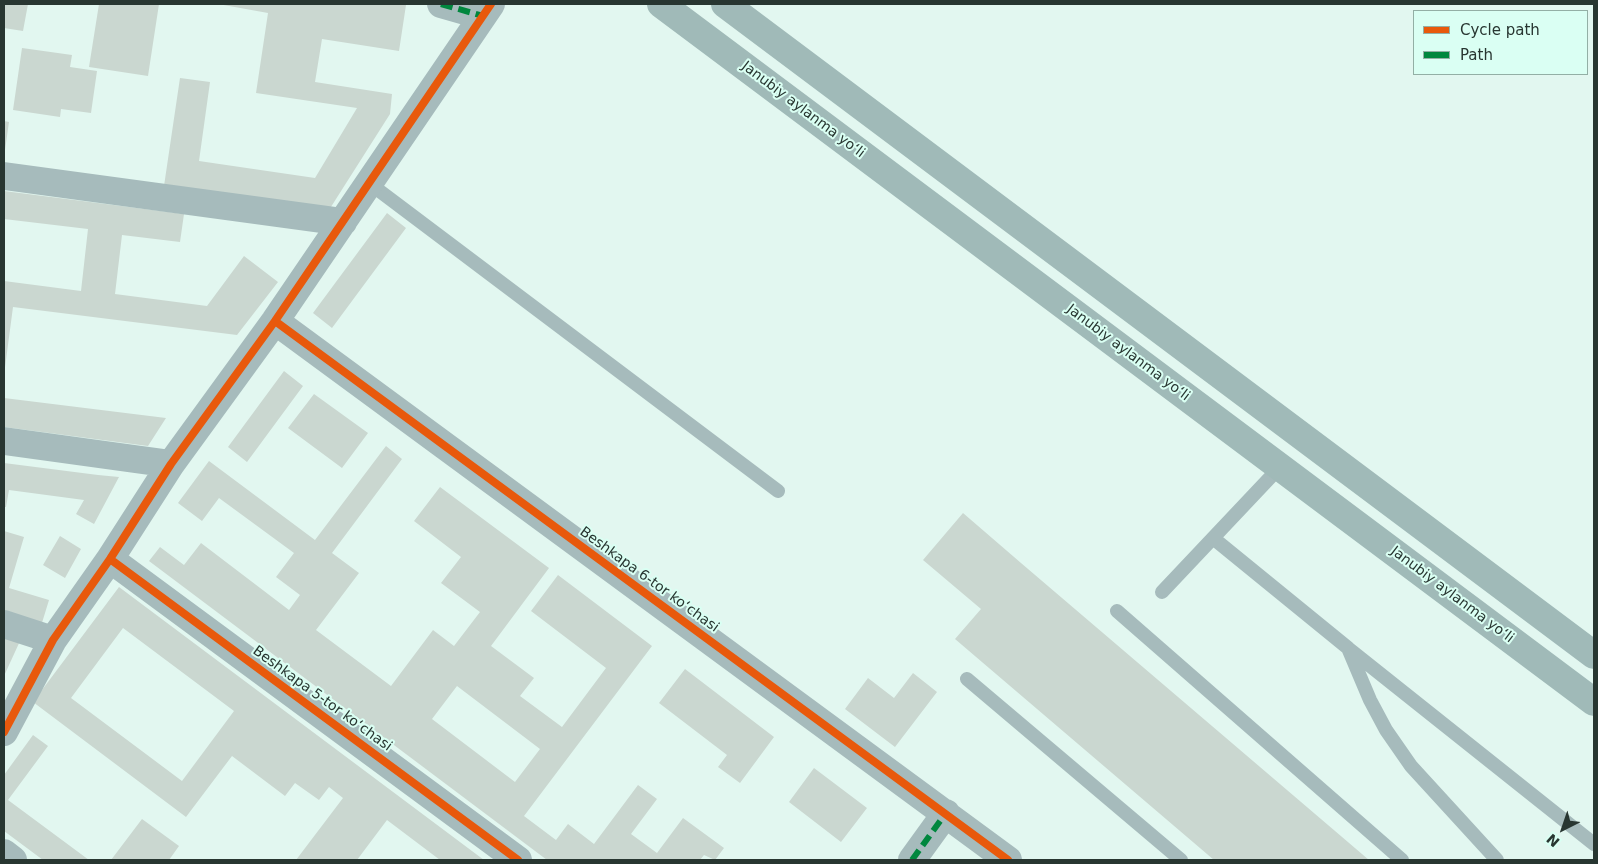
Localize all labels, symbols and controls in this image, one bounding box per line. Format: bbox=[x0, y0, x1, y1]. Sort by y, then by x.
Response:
legend bbox=[1413, 10, 1588, 75]
text: Cycle path bbox=[1460, 21, 1540, 39]
text: Path bbox=[1460, 46, 1493, 64]
street label: Janubiy aylanma yoʻli bbox=[738, 58, 868, 162]
street label: Janubiy aylanma yoʻli bbox=[1063, 301, 1193, 405]
street label: Beshkapa 6-tor koʻchasi bbox=[576, 524, 722, 636]
street label: Janubiy aylanma yoʻli bbox=[1387, 543, 1517, 647]
street label: Beshkapa 5-tor koʻchasi bbox=[249, 643, 395, 755]
north arrow bbox=[1538, 804, 1588, 854]
text: N bbox=[1543, 830, 1563, 850]

